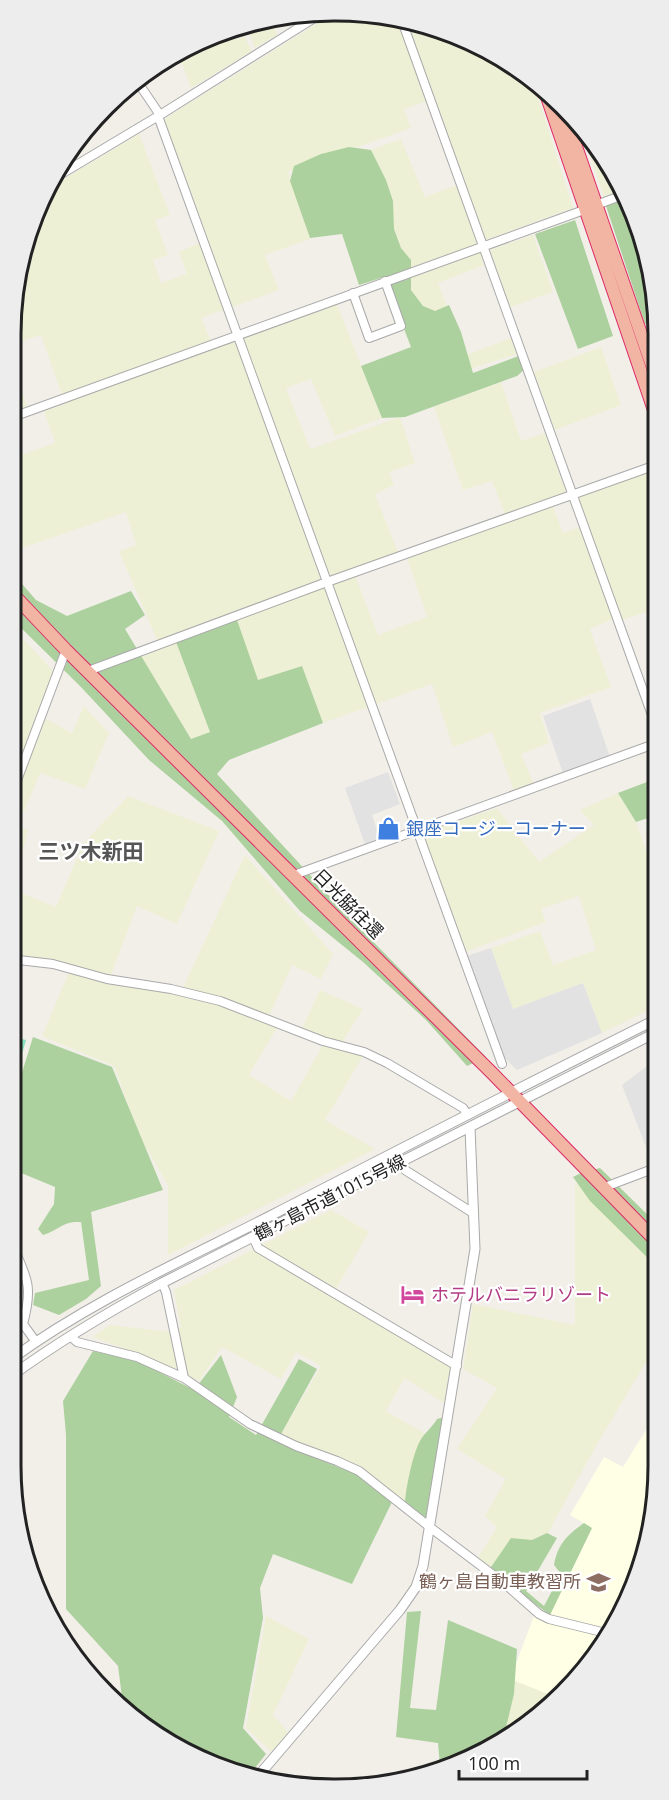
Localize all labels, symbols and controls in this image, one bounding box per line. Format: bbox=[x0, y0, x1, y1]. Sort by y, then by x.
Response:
shop icon: 銀座コージーコーナー bbox=[375, 816, 401, 842]
place label: 銀座コージーコーナー bbox=[406, 816, 586, 840]
district label: 三ツ木新田 bbox=[39, 837, 144, 865]
street label: 日光脇往還 bbox=[308, 863, 389, 944]
street label: 鶴ヶ島市道1015号線 bbox=[250, 1148, 409, 1246]
hotel icon: ホテルバニラリゾート bbox=[400, 1282, 426, 1308]
place label: ホテルバニラリゾート bbox=[431, 1282, 611, 1306]
place label: 鶴ヶ島自動車教習所 bbox=[419, 1569, 581, 1593]
school or university icon: 鶴ヶ島自動車教習所 bbox=[586, 1569, 612, 1595]
scale bar bbox=[459, 1743, 586, 1781]
text: 100 m bbox=[468, 1751, 520, 1775]

